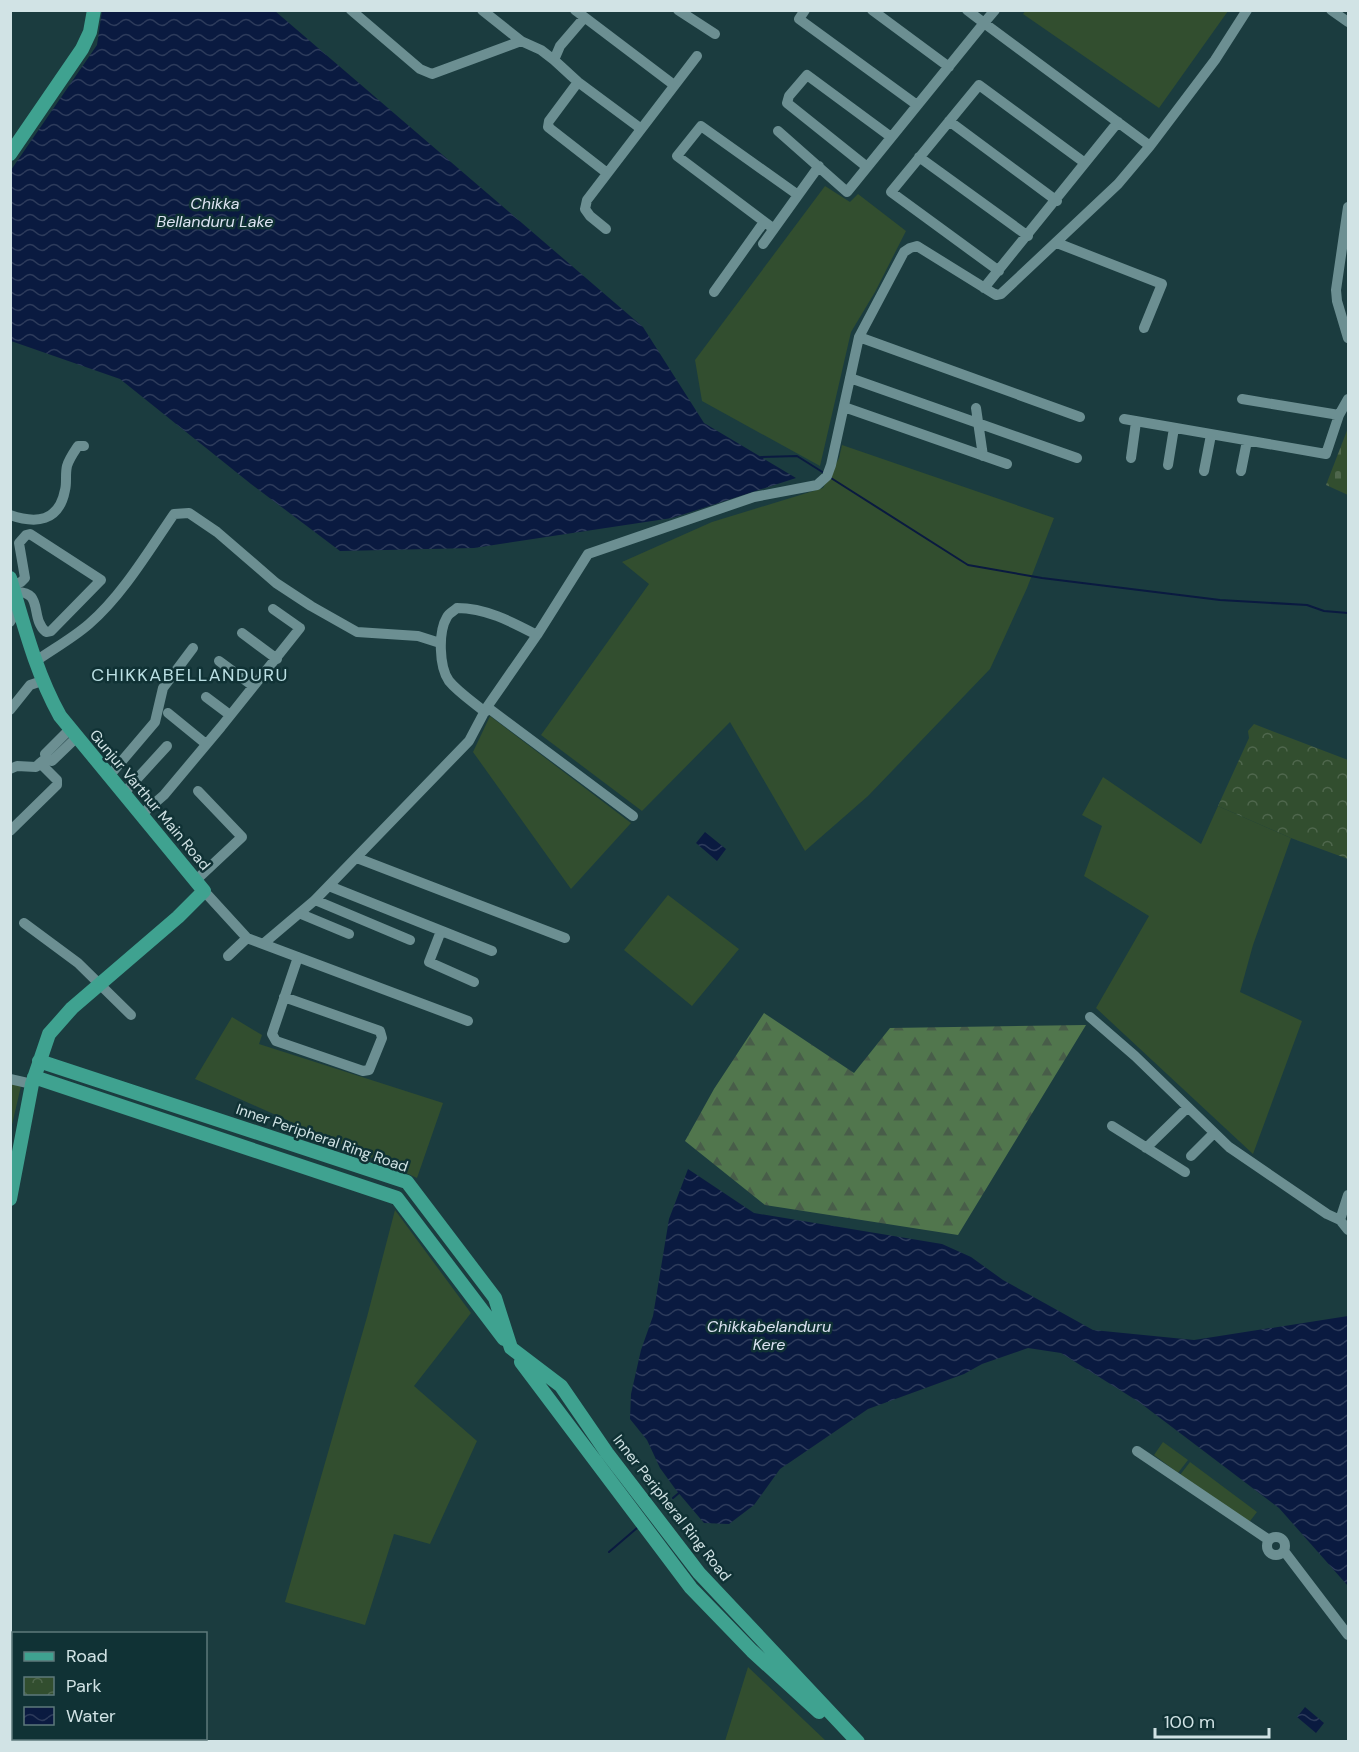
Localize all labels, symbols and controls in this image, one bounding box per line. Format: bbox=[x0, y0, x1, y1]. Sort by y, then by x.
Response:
water label: Chikka Bellanduru Lake bbox=[157, 193, 274, 232]
district label: CHIKKABELLANDURU bbox=[91, 663, 289, 687]
street label: Gunjur Varthur Main Road bbox=[85, 725, 215, 875]
street label: Inner Peripheral Ring Road bbox=[233, 1099, 411, 1177]
water label: Chikkabelanduru Kere bbox=[707, 1316, 831, 1355]
street label: Inner Peripheral Ring Road bbox=[608, 1431, 736, 1585]
legend bbox=[12, 1632, 207, 1740]
text: Road bbox=[66, 1644, 108, 1668]
text: Park bbox=[66, 1674, 102, 1698]
scale bar bbox=[1155, 1701, 1269, 1739]
text: Water bbox=[66, 1704, 116, 1728]
text: 100 m bbox=[1164, 1710, 1215, 1734]

